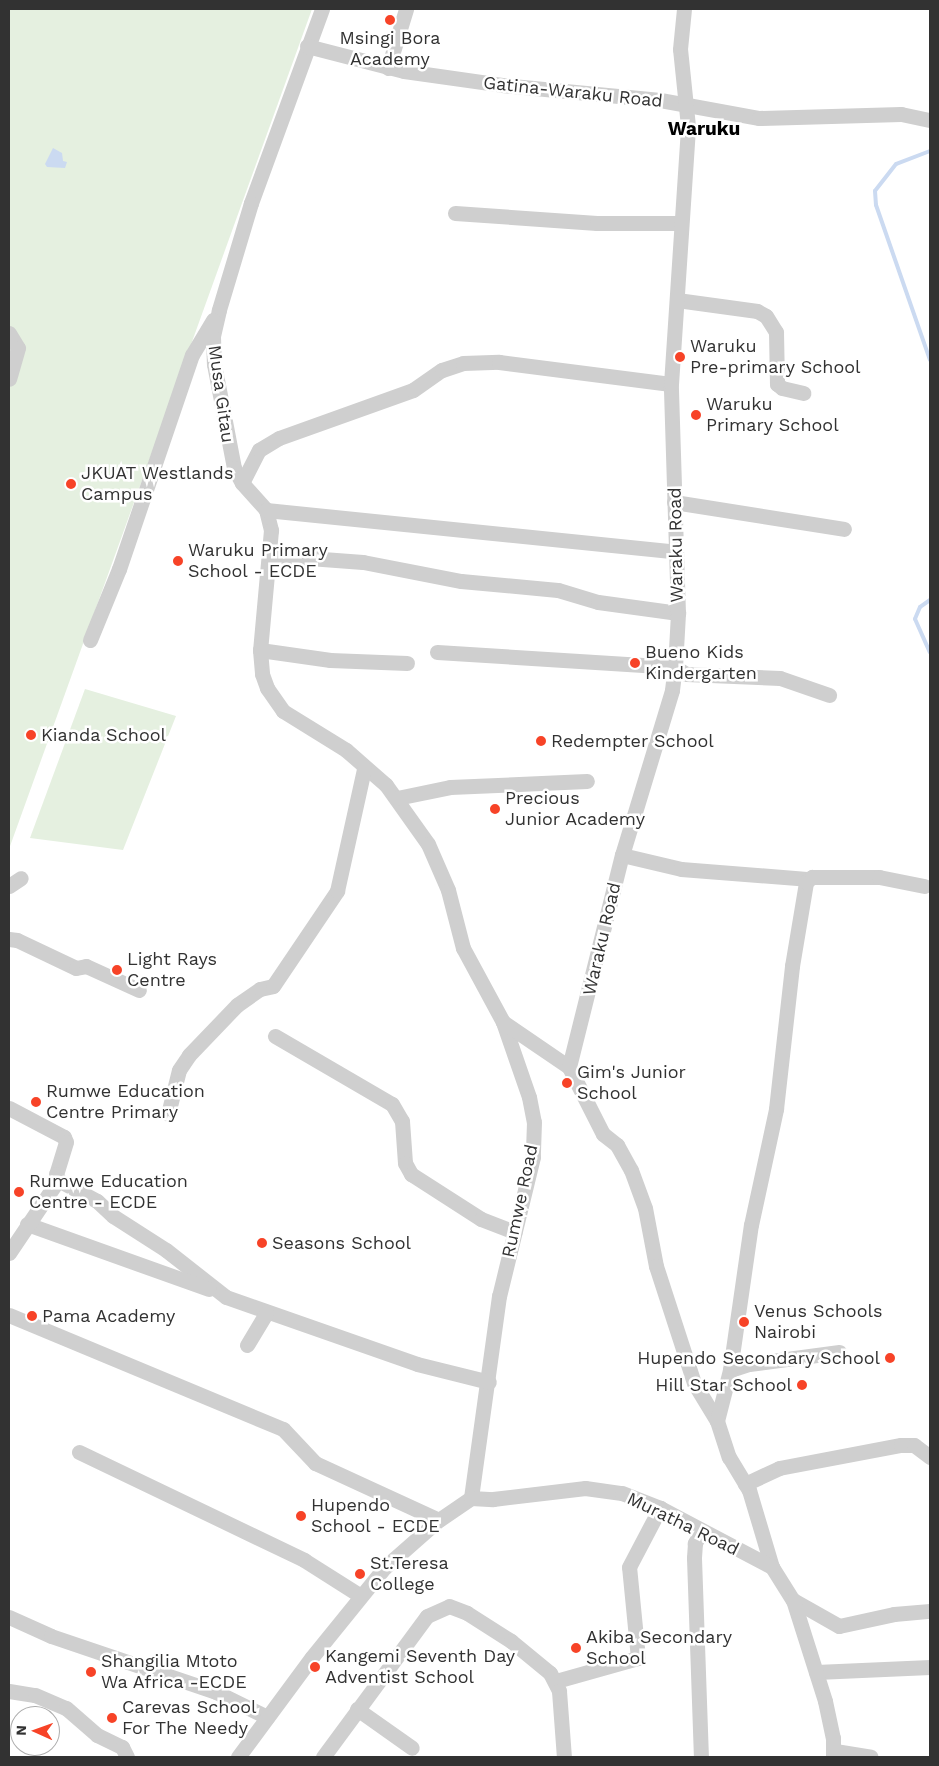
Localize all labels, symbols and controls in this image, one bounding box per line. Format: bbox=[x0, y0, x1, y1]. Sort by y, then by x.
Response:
marker: Msingi Bora Academy bbox=[384, 14, 396, 26]
place label: Msingi Bora Academy bbox=[340, 28, 440, 70]
street label: Gatina-Waraku Road bbox=[482, 72, 664, 112]
district label: Waruku bbox=[668, 118, 740, 140]
place label: Waruku Pre-primary School bbox=[690, 336, 861, 378]
street label: Musa Gitau bbox=[203, 344, 239, 444]
marker: Waruku Pre-primary School bbox=[674, 351, 686, 363]
place label: Waruku Primary School bbox=[706, 394, 839, 436]
marker: Waruku Primary School bbox=[690, 409, 702, 421]
place label: JKUAT Westlands Campus bbox=[81, 463, 234, 506]
marker: JKUAT Westlands Campus bbox=[65, 478, 77, 490]
street label: Waraku Road bbox=[664, 487, 688, 603]
place label: Waruku Primary School - ECDE bbox=[188, 540, 328, 582]
marker: Waruku Primary School - ECDE bbox=[172, 555, 184, 567]
place label: Bueno Kids Kindergarten bbox=[645, 642, 757, 684]
marker: Bueno Kids Kindergarten bbox=[629, 657, 641, 669]
place label: Kianda School bbox=[41, 724, 166, 746]
marker: Kianda School bbox=[25, 729, 37, 741]
place label: Redempter School bbox=[551, 730, 714, 752]
marker: Redempter School bbox=[535, 735, 547, 747]
place label: Precious Junior Academy bbox=[505, 788, 646, 831]
marker: Precious Junior Academy bbox=[489, 803, 501, 815]
street label: Waraku Road bbox=[578, 880, 626, 998]
place label: Light Rays Centre bbox=[127, 949, 217, 992]
marker: Light Rays Centre bbox=[111, 964, 123, 976]
place label: Gim's Junior School bbox=[577, 1062, 686, 1104]
marker: Gim's Junior School bbox=[561, 1077, 573, 1089]
place label: Rumwe Education Centre Primary bbox=[46, 1081, 205, 1124]
marker: Rumwe Education Centre Primary bbox=[30, 1096, 42, 1108]
street label: Rumwe Road bbox=[497, 1142, 543, 1260]
place label: Rumwe Education Centre - ECDE bbox=[29, 1171, 188, 1214]
marker: Rumwe Education Centre - ECDE bbox=[13, 1186, 25, 1198]
place label: Seasons School bbox=[272, 1232, 411, 1254]
marker: Seasons School bbox=[256, 1237, 268, 1249]
place label: Venus Schools Nairobi bbox=[754, 1301, 882, 1344]
place label: Pama Academy bbox=[42, 1305, 176, 1327]
marker: Pama Academy bbox=[26, 1310, 38, 1322]
marker: Venus Schools Nairobi bbox=[738, 1316, 750, 1328]
place label: Hupendo Secondary School bbox=[637, 1347, 880, 1369]
marker: Hupendo Secondary School bbox=[884, 1352, 896, 1364]
place label: Hill Star School bbox=[654, 1374, 792, 1396]
marker: Hill Star School bbox=[796, 1379, 808, 1391]
street label: Muratha Road bbox=[623, 1488, 743, 1560]
place label: Hupendo School - ECDE bbox=[311, 1495, 440, 1538]
marker: Hupendo School - ECDE bbox=[295, 1510, 307, 1522]
place label: St.Teresa College bbox=[370, 1553, 449, 1596]
marker: St.Teresa College bbox=[354, 1568, 366, 1580]
place label: Akiba Secondary School bbox=[586, 1627, 733, 1670]
marker: Akiba Secondary School bbox=[570, 1642, 582, 1654]
place label: Kangemi Seventh Day Adventist School bbox=[325, 1646, 515, 1688]
place label: Shangilia Mtoto Wa Africa -ECDE bbox=[101, 1651, 248, 1694]
marker: Kangemi Seventh Day Adventist School bbox=[309, 1661, 321, 1673]
marker: Shangilia Mtoto Wa Africa -ECDE bbox=[85, 1666, 97, 1678]
place label: Carevas School For The Needy bbox=[122, 1697, 257, 1740]
north arrow bbox=[10, 1706, 60, 1756]
marker: Carevas School For The Needy bbox=[106, 1712, 118, 1724]
text: N bbox=[13, 1725, 29, 1736]

